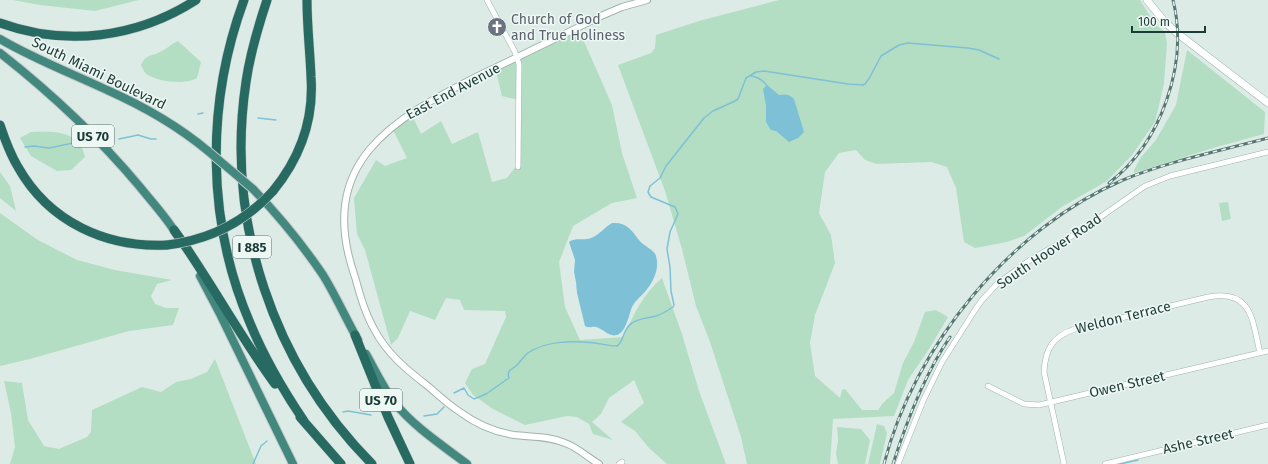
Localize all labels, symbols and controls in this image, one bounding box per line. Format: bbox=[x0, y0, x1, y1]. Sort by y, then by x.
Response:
scale bar bbox=[1132, 8, 1205, 34]
place label: Church of God and True Holiness bbox=[511, 11, 626, 44]
text: 100 m bbox=[1138, 15, 1170, 29]
church icon: Church of God and True Holiness bbox=[486, 16, 508, 38]
street label: South Miami Boulevard bbox=[29, 34, 169, 113]
street label: East End Avenue bbox=[403, 59, 503, 123]
road number: US 70 bbox=[72, 125, 114, 147]
street label: South Hoover Road bbox=[994, 210, 1105, 293]
road number: I 885 bbox=[233, 236, 271, 258]
street label: Weldon Terrace bbox=[1074, 297, 1173, 338]
street label: Owen Street bbox=[1088, 367, 1168, 401]
road number: US 70 bbox=[360, 389, 402, 411]
street label: Ashe Street bbox=[1161, 425, 1236, 458]

